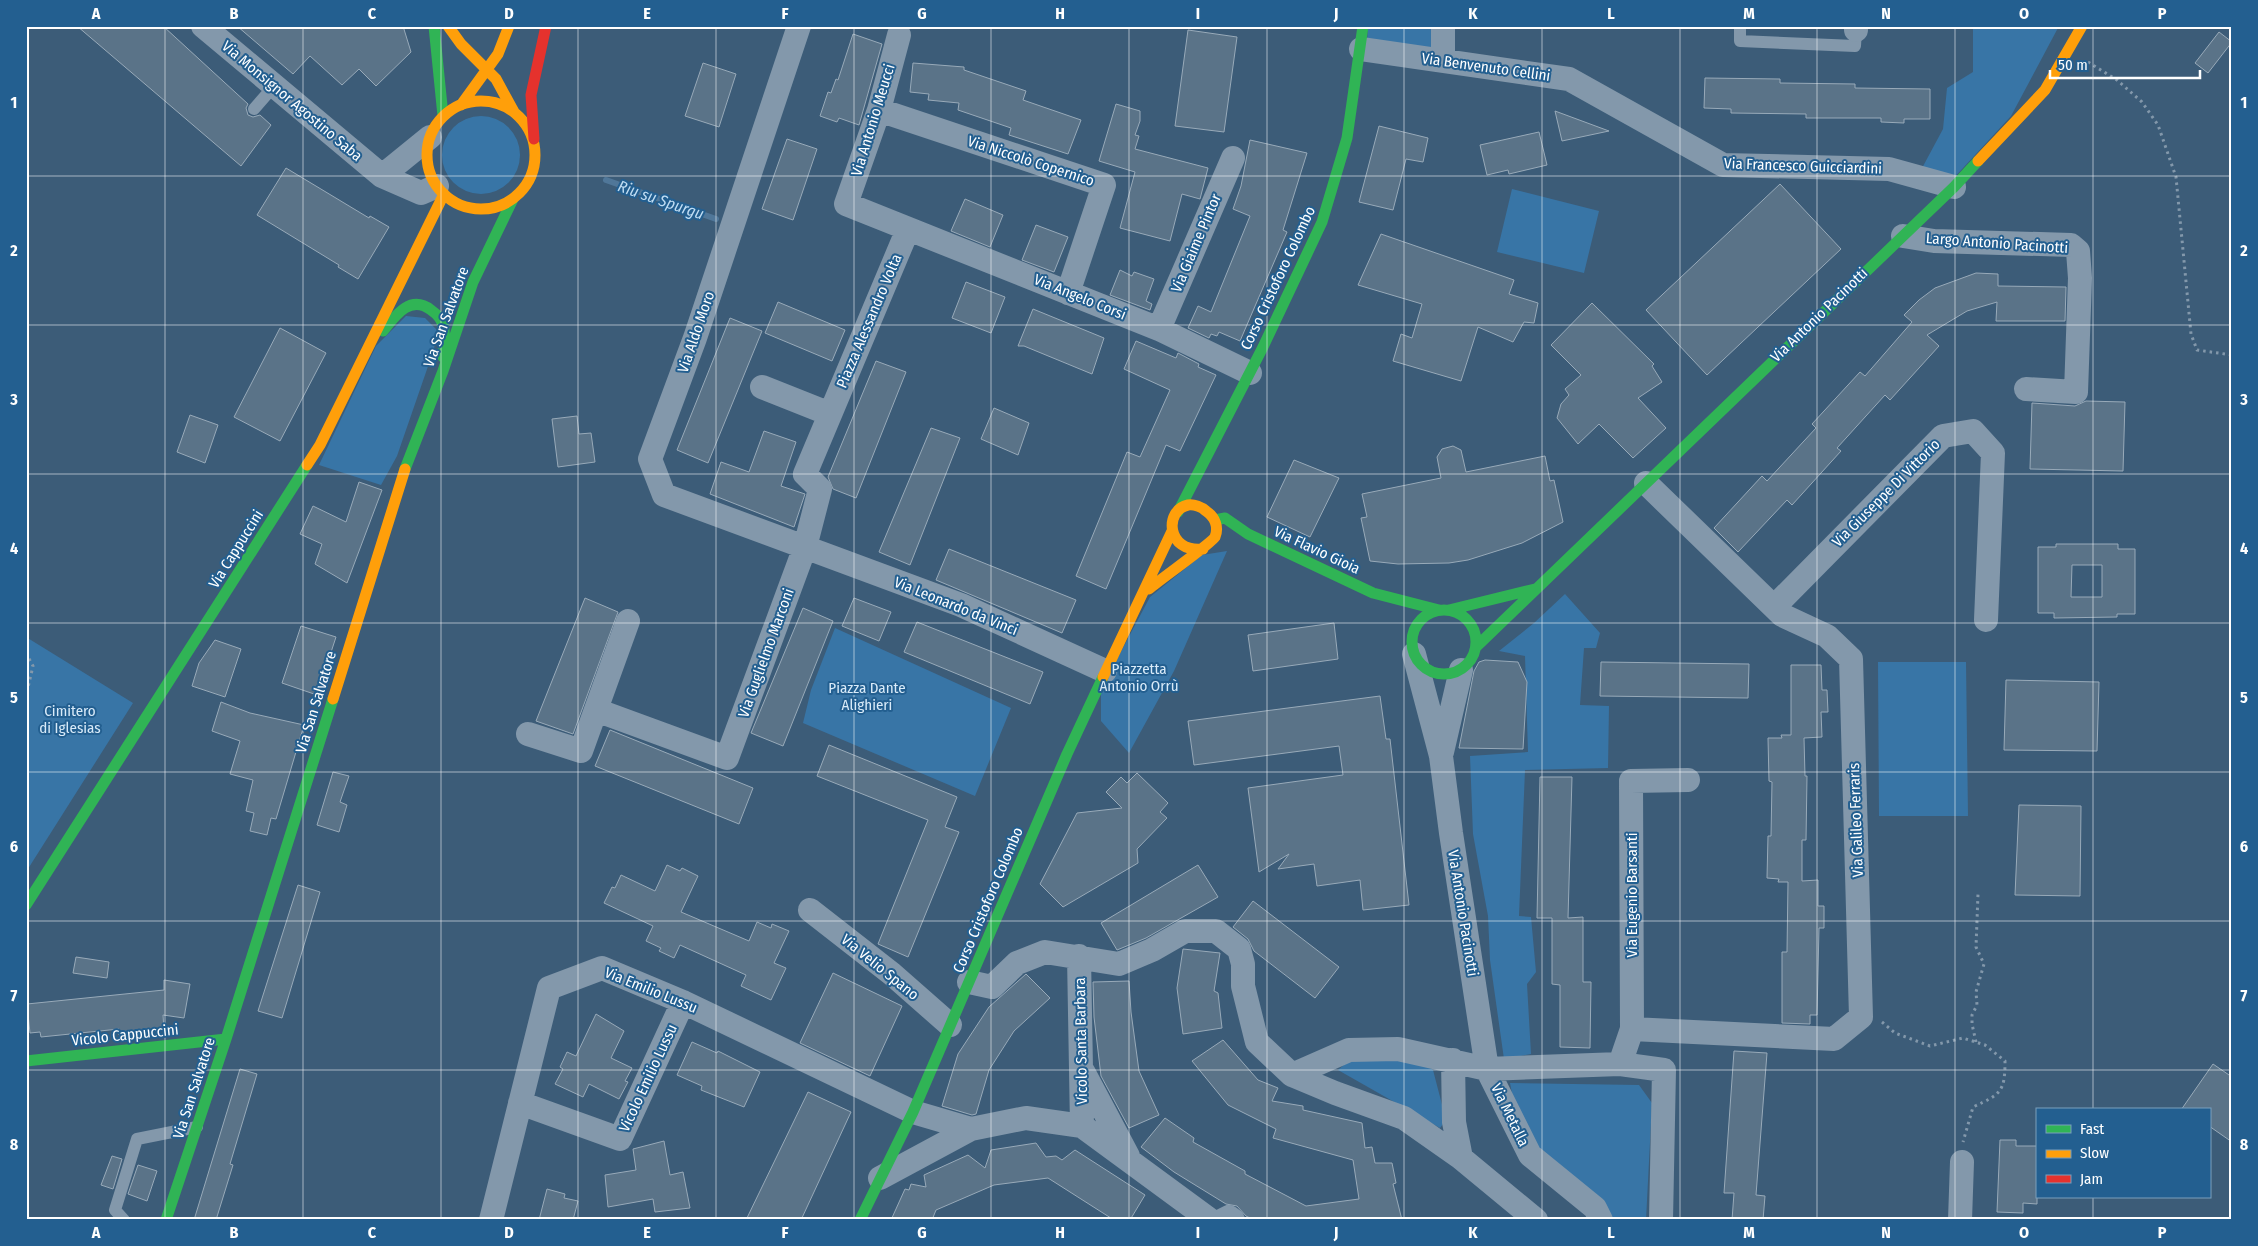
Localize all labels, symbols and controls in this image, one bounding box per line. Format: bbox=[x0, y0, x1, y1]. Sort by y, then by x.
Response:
text: A bbox=[91, 4, 101, 23]
text: B bbox=[230, 4, 239, 23]
text: C bbox=[368, 4, 377, 23]
text: D bbox=[504, 4, 514, 23]
text: E bbox=[643, 4, 651, 23]
text: F bbox=[781, 4, 789, 23]
text: G bbox=[917, 4, 927, 23]
text: H bbox=[1055, 4, 1065, 23]
text: I bbox=[1196, 4, 1200, 23]
text: J bbox=[1333, 4, 1338, 23]
text: K bbox=[1468, 4, 1478, 23]
text: L bbox=[1607, 4, 1615, 23]
text: M bbox=[1743, 4, 1755, 23]
text: N bbox=[1881, 4, 1891, 23]
text: O bbox=[2019, 4, 2029, 23]
text: P bbox=[2158, 4, 2167, 23]
street label: Via Monsignor Agostino Saba bbox=[218, 37, 366, 165]
scale bar bbox=[2050, 48, 2200, 80]
street label: Via Benvenuto Cellini bbox=[1421, 49, 1551, 85]
text: 50 m bbox=[2058, 56, 2088, 74]
street label: Via Antonio Meucci bbox=[847, 62, 899, 178]
text: 1 bbox=[11, 93, 17, 112]
text: 1 bbox=[2241, 93, 2247, 112]
street label: Via Niccolò Copernico bbox=[965, 132, 1097, 190]
street label: Via Francesco Guicciardini bbox=[1724, 154, 1882, 178]
water label: Riu su Spurgu bbox=[615, 176, 707, 224]
street label: Via Giaime Pintor bbox=[1167, 190, 1225, 295]
street label: Corso Cristoforo Colombo bbox=[1237, 203, 1319, 353]
street label: Largo Antonio Pacinotti bbox=[1925, 229, 2069, 257]
text: 2 bbox=[9, 241, 18, 260]
text: 2 bbox=[2239, 241, 2248, 260]
street label: Piazza Alessandro Volta bbox=[833, 251, 905, 391]
street label: Via San Salvatore bbox=[419, 264, 473, 370]
street label: Via Antonio Pacinotti bbox=[1767, 264, 1871, 366]
street label: Via Angelo Corsi bbox=[1031, 270, 1129, 324]
street label: Via Aldo Moro bbox=[674, 289, 718, 375]
text: 3 bbox=[9, 390, 18, 409]
text: 3 bbox=[2239, 390, 2248, 409]
street label: Via Giuseppe Di Vittorio bbox=[1828, 435, 1944, 551]
street label: Via Cappuccini bbox=[205, 507, 267, 591]
street label: Via Flavio Gioia bbox=[1271, 522, 1363, 578]
text: 4 bbox=[10, 539, 18, 558]
text: 4 bbox=[2240, 539, 2248, 558]
street label: Via Leonardo da Vinci bbox=[891, 573, 1021, 639]
street label: Via Guglielmo Marconi bbox=[734, 586, 798, 720]
street label: Via San Salvatore bbox=[292, 649, 340, 755]
park label: Piazzetta Antonio Orrù bbox=[1099, 660, 1179, 695]
park label: Piazza Dante Alighieri bbox=[828, 679, 906, 714]
text: 5 bbox=[10, 688, 18, 707]
text: 5 bbox=[2240, 688, 2248, 707]
park label: Cimitero di Iglesias bbox=[39, 702, 101, 737]
street label: Via Galileo Ferraris bbox=[1845, 762, 1867, 878]
street label: Corso Cristoforo Colombo bbox=[949, 824, 1027, 976]
street label: Via Eugenio Barsanti bbox=[1623, 832, 1641, 958]
text: 6 bbox=[10, 837, 18, 856]
text: 6 bbox=[2240, 837, 2248, 856]
street label: Via Antonio Pacinotti bbox=[1444, 848, 1482, 978]
street label: Via Velio Spano bbox=[838, 930, 922, 1004]
street label: Via Emilio Lussu bbox=[602, 963, 700, 1017]
street label: Vicolo Santa Barbara bbox=[1071, 977, 1091, 1105]
text: 7 bbox=[11, 986, 18, 1005]
text: 7 bbox=[2241, 986, 2248, 1005]
street label: Vicolo Cappuccini bbox=[71, 1020, 179, 1050]
street label: Vicolo Emilio Lussu bbox=[615, 1021, 681, 1135]
street label: Via San Salvatore bbox=[169, 1035, 219, 1141]
street label: Via Metalla bbox=[1487, 1081, 1533, 1149]
legend bbox=[2036, 1108, 2210, 1198]
text: Fast bbox=[2080, 1120, 2104, 1138]
text: 8 bbox=[10, 1135, 19, 1154]
text: 8 bbox=[2240, 1135, 2249, 1154]
text: Slow bbox=[2080, 1144, 2109, 1162]
text: Jam bbox=[2080, 1170, 2103, 1188]
text: A bbox=[91, 1223, 101, 1242]
text: B bbox=[230, 1223, 239, 1242]
text: C bbox=[368, 1223, 377, 1242]
text: D bbox=[504, 1223, 514, 1242]
text: E bbox=[643, 1223, 651, 1242]
text: F bbox=[781, 1223, 789, 1242]
text: G bbox=[917, 1223, 927, 1242]
text: H bbox=[1055, 1223, 1065, 1242]
text: I bbox=[1196, 1223, 1200, 1242]
text: J bbox=[1333, 1223, 1338, 1242]
text: K bbox=[1468, 1223, 1478, 1242]
text: L bbox=[1607, 1223, 1615, 1242]
text: M bbox=[1743, 1223, 1755, 1242]
text: N bbox=[1881, 1223, 1891, 1242]
text: O bbox=[2019, 1223, 2029, 1242]
text: P bbox=[2158, 1223, 2167, 1242]

